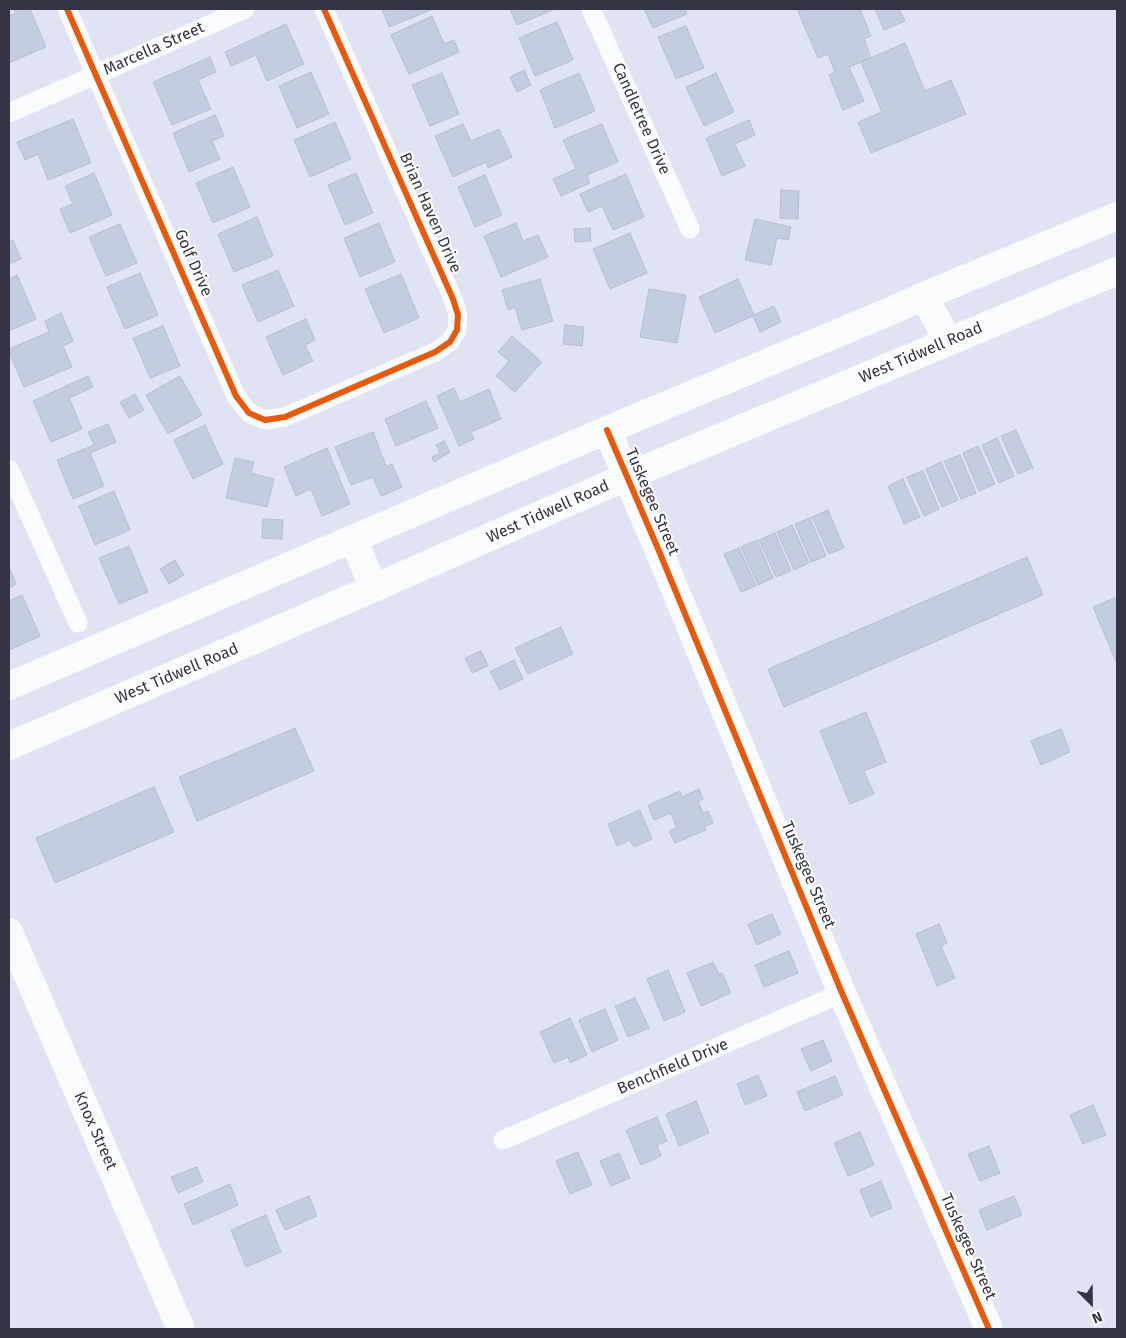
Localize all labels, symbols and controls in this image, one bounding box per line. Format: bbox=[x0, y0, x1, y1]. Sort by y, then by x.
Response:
street label: Marcella Street bbox=[101, 18, 207, 80]
street label: Candletree Drive bbox=[608, 60, 674, 178]
street label: Brian Haven Drive bbox=[395, 150, 465, 276]
street label: Golf Drive bbox=[170, 227, 216, 299]
street label: West Tidwell Road bbox=[856, 318, 986, 388]
street label: Tuskegee Street bbox=[621, 446, 683, 558]
street label: West Tidwell Road bbox=[484, 476, 612, 548]
street label: West Tidwell Road bbox=[112, 639, 242, 709]
street label: Tuskegee Street bbox=[777, 819, 839, 931]
street label: Benchfield Drive bbox=[615, 1035, 731, 1099]
street label: Knox Street bbox=[69, 1089, 121, 1173]
street label: Tuskegee Street bbox=[936, 1191, 1000, 1303]
north arrow bbox=[1066, 1278, 1116, 1328]
text: N bbox=[1089, 1308, 1105, 1327]

